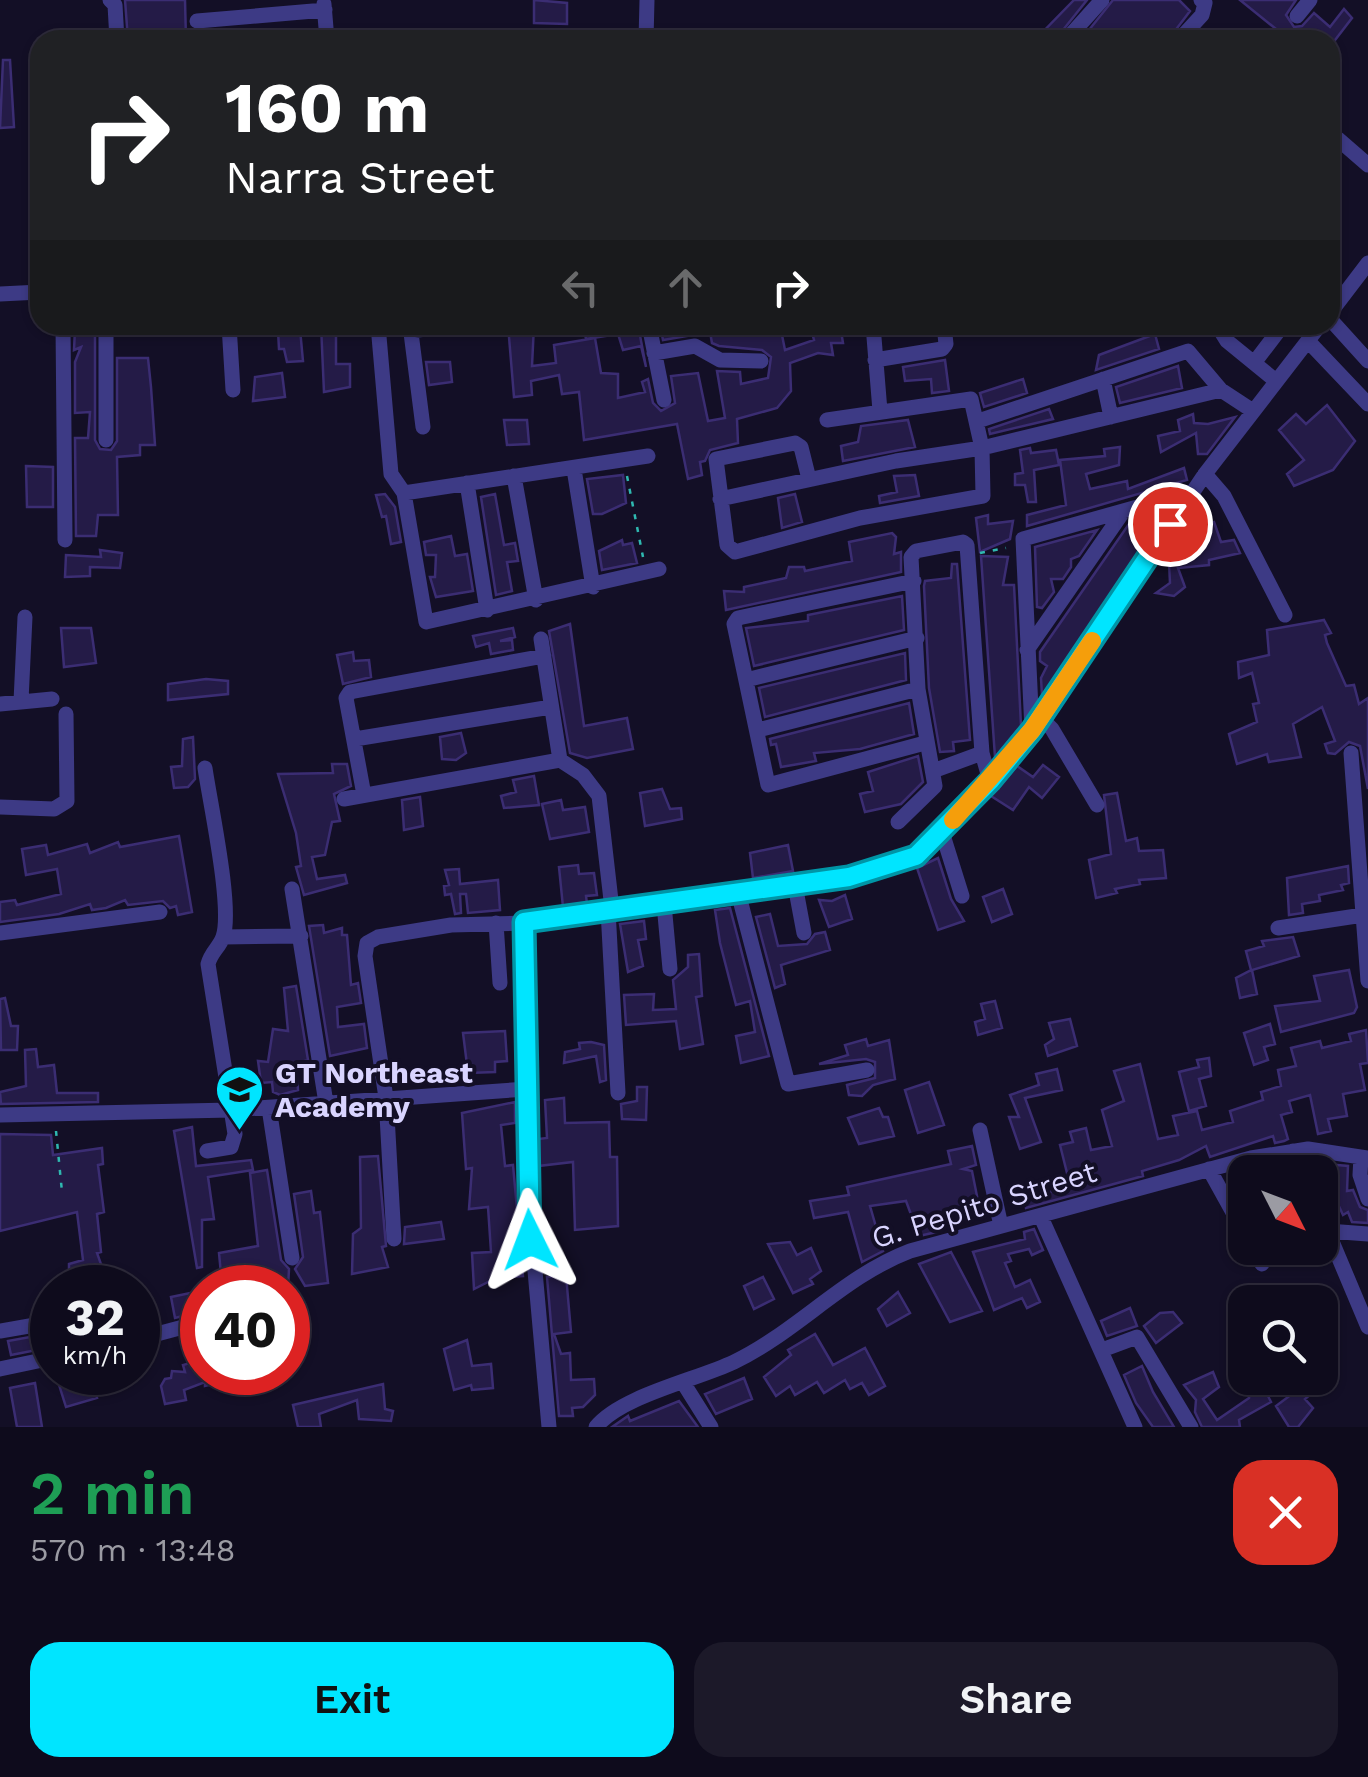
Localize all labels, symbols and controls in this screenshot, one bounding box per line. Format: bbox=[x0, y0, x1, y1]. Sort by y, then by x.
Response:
text: 160 m bbox=[225, 67, 429, 149]
icon: right bbox=[60, 70, 190, 200]
text: Narra Street bbox=[225, 151, 495, 204]
icon: left bbox=[553, 260, 608, 315]
icon: ahead bbox=[658, 260, 713, 315]
icon: right bbox=[763, 260, 818, 315]
pin bbox=[1128, 482, 1213, 567]
icon: arrive bbox=[1143, 497, 1198, 552]
place label: GT Northeast Academy bbox=[275, 1055, 473, 1124]
school or university icon: GT Northeast Academy bbox=[214, 1064, 266, 1132]
street label: G. Pepito Street bbox=[867, 1154, 1101, 1255]
north arrow bbox=[1228, 1155, 1338, 1265]
map controls bbox=[1228, 1155, 1338, 1395]
position arrow bbox=[478, 1188, 582, 1292]
speed limit sign: 40 bbox=[180, 1265, 310, 1395]
button: search bbox=[1228, 1285, 1338, 1395]
text: 32 bbox=[65, 1288, 125, 1347]
text: km/h bbox=[63, 1341, 127, 1370]
text: 2 min bbox=[30, 1458, 195, 1529]
button: close bbox=[1233, 1460, 1338, 1565]
text: 570 m · 13:48 bbox=[30, 1531, 236, 1569]
button: Exit bbox=[30, 1642, 674, 1757]
button: Share bbox=[694, 1642, 1338, 1757]

